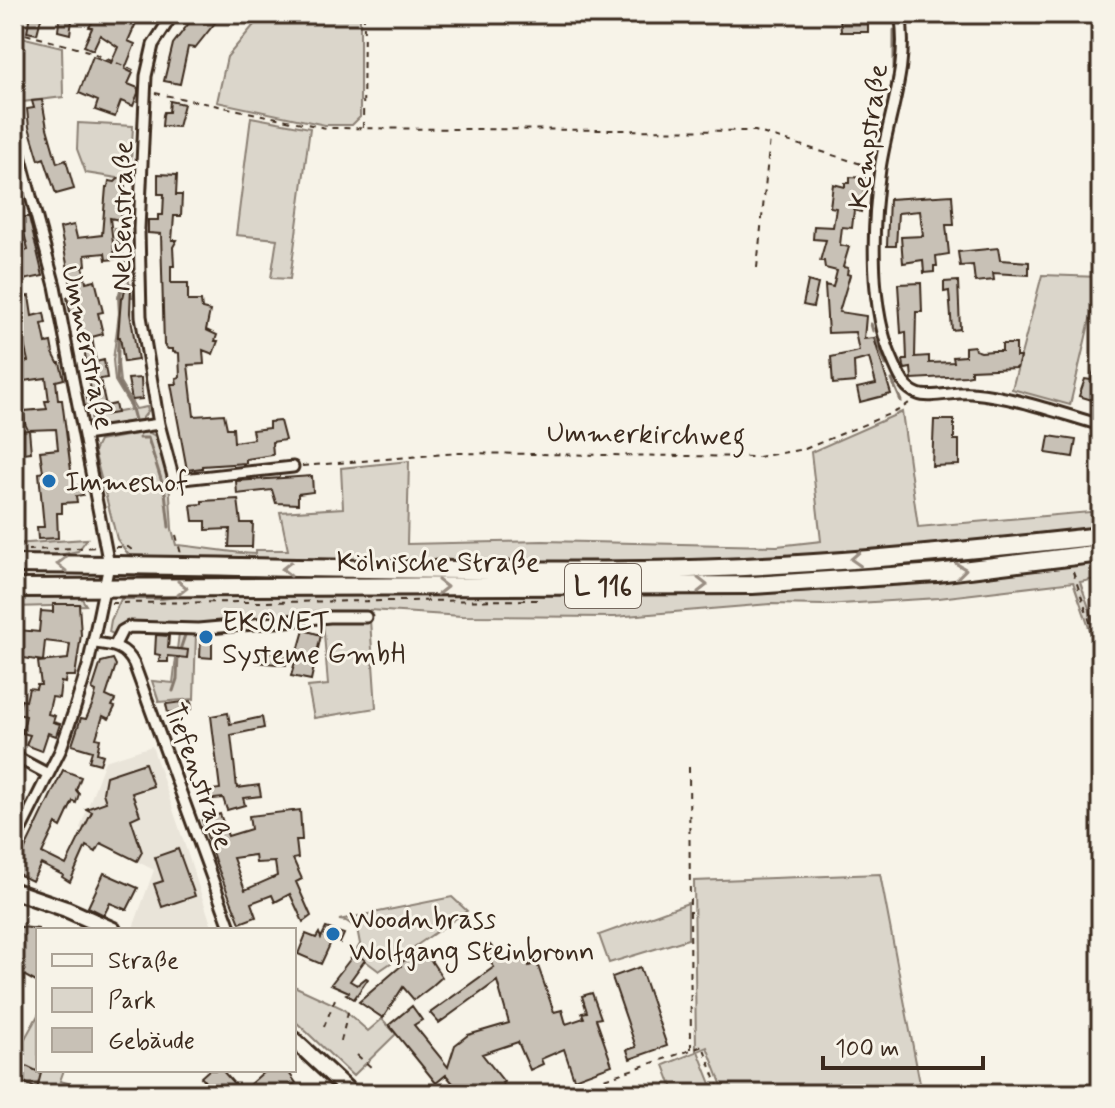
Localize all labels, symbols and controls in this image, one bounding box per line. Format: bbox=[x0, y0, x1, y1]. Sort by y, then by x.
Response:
street label: Kempstraße bbox=[841, 61, 898, 211]
street label: Nelsenstraße bbox=[104, 140, 143, 292]
street label: Ummerstraße bbox=[51, 262, 122, 433]
street label: Ummerkirchweg bbox=[546, 415, 746, 459]
place label: Immeshof bbox=[65, 465, 188, 502]
marker: Immeshof bbox=[40, 472, 58, 490]
street label: Kölnische Straße bbox=[336, 545, 540, 582]
one-way arrow bbox=[849, 551, 862, 568]
one-way arrow bbox=[55, 556, 68, 573]
one-way arrow bbox=[280, 560, 293, 577]
one-way arrow bbox=[955, 561, 968, 578]
road number: L 116 bbox=[565, 564, 641, 608]
one-way arrow bbox=[696, 576, 709, 594]
one-way arrow bbox=[436, 578, 449, 596]
one-way arrow bbox=[176, 579, 189, 597]
place label: EKONET Systeme GmbH bbox=[222, 605, 406, 674]
marker: EKONET Systeme GmbH bbox=[197, 628, 215, 646]
street label: Tiefenstraße bbox=[154, 698, 241, 855]
place label: Woodnbrass Wolfgang Steinbronn bbox=[349, 902, 595, 973]
marker: Woodnbrass Wolfgang Steinbronn bbox=[324, 925, 342, 943]
legend bbox=[36, 928, 296, 1072]
text: Straße bbox=[108, 946, 179, 977]
text: Park bbox=[108, 986, 156, 1017]
scale bar bbox=[823, 1020, 983, 1070]
text: Gebäude bbox=[108, 1026, 195, 1057]
text: 100 m bbox=[835, 1034, 899, 1065]

